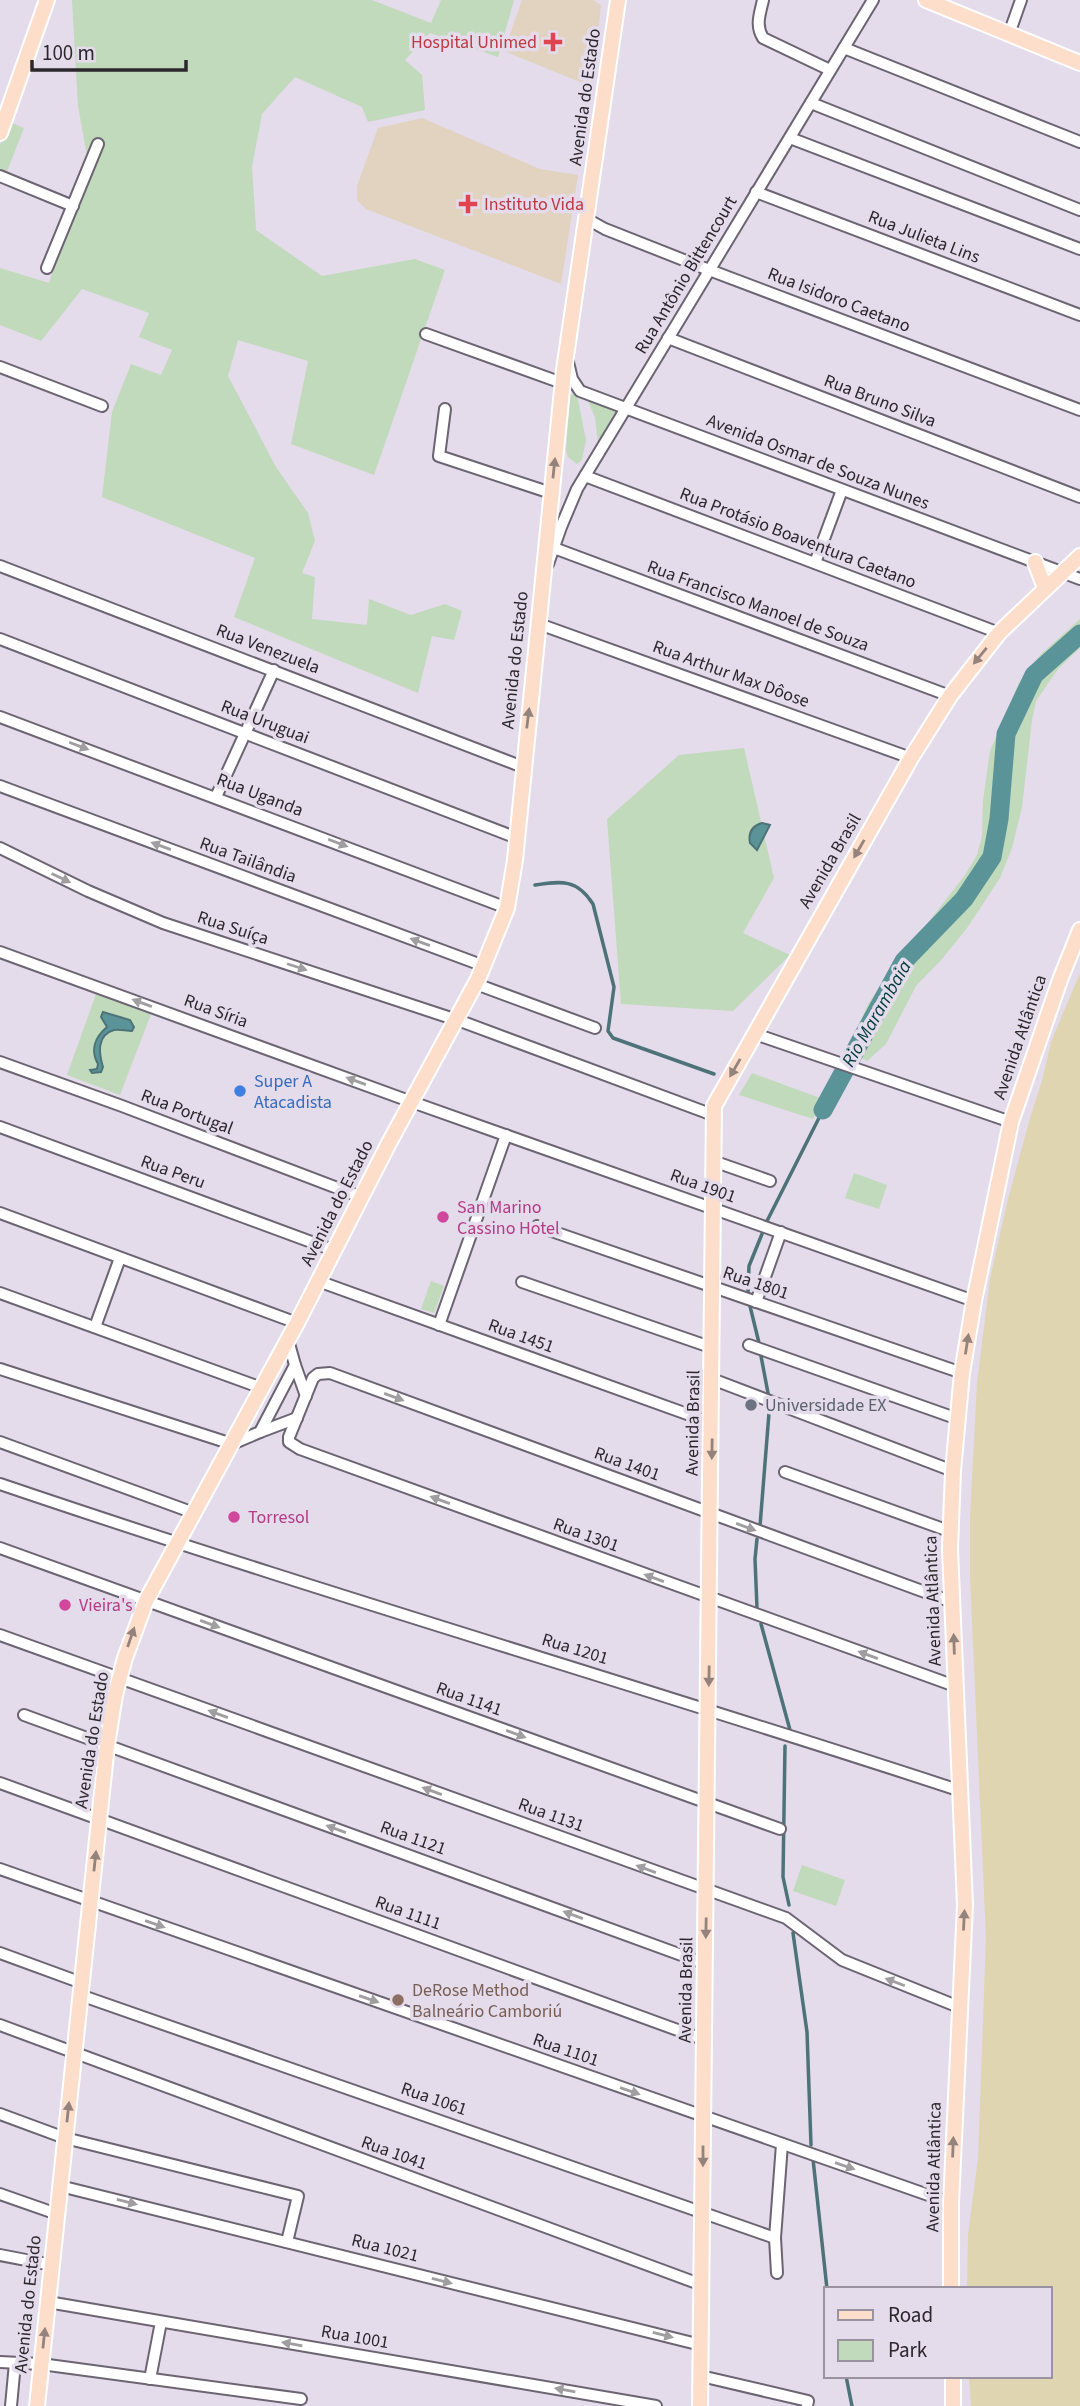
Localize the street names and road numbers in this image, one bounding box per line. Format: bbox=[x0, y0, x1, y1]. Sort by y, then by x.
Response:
street label: Avenida do Estado bbox=[563, 27, 607, 167]
street label: Rua Antônio Bittencourt bbox=[629, 191, 743, 359]
street label: Rua Julieta Lins bbox=[865, 204, 983, 270]
street label: Rua Isidoro Caetano bbox=[764, 261, 914, 339]
street label: Rua Bruno Silva bbox=[820, 368, 940, 434]
street label: Avenida Osmar de Souza Nunes bbox=[703, 408, 933, 516]
street label: Rua Protásio Boaventura Caetano bbox=[676, 481, 920, 595]
street label: Rua Francisco Manoel de Souza bbox=[644, 554, 872, 658]
street label: Avenida do Estado bbox=[495, 590, 535, 730]
street label: Rua Venezuela bbox=[213, 618, 323, 680]
street label: Rua Arthur Max Dôose bbox=[649, 634, 813, 714]
street label: Rua Uruguai bbox=[217, 694, 313, 750]
street label: Rua Uganda bbox=[213, 767, 307, 823]
street label: Avenida Brasil bbox=[793, 809, 867, 913]
street label: Rua Tailândia bbox=[196, 831, 300, 889]
street label: Rua Suíça bbox=[194, 905, 272, 951]
street label: Avenida Atlântica bbox=[987, 971, 1053, 1103]
street label: Rua Síria bbox=[180, 988, 252, 1034]
street label: Rua Portugal bbox=[137, 1083, 237, 1141]
street label: Avenida do Estado bbox=[294, 1136, 380, 1270]
street label: Rua Peru bbox=[137, 1149, 209, 1195]
street label: Rua 1901 bbox=[667, 1163, 739, 1209]
street label: Rua 1801 bbox=[720, 1260, 792, 1306]
street label: Rua 1451 bbox=[485, 1313, 557, 1359]
street label: Avenida Brasil bbox=[680, 1370, 706, 1476]
street label: Rua 1401 bbox=[591, 1441, 663, 1487]
street label: Rua 1301 bbox=[550, 1512, 622, 1558]
street label: Avenida Atlântica bbox=[918, 1535, 948, 1667]
street label: Rua 1201 bbox=[539, 1627, 611, 1671]
street label: Avenida do Estado bbox=[69, 1670, 115, 1810]
street label: Rua 1141 bbox=[433, 1676, 505, 1722]
street label: Rua 1131 bbox=[515, 1792, 587, 1838]
street label: Rua 1121 bbox=[377, 1815, 449, 1861]
street label: Rua 1111 bbox=[372, 1890, 444, 1936]
street label: Avenida Brasil bbox=[673, 1937, 699, 2043]
street label: Rua 1101 bbox=[530, 2027, 602, 2073]
street label: Rua 1061 bbox=[398, 2076, 470, 2122]
street label: Avenida Atlântica bbox=[920, 2102, 948, 2232]
street label: Rua 1041 bbox=[358, 2130, 430, 2176]
street label: Rua 1021 bbox=[349, 2228, 421, 2268]
street label: Avenida do Estado bbox=[8, 2234, 48, 2374]
street label: Rua 1001 bbox=[319, 2319, 391, 2355]

